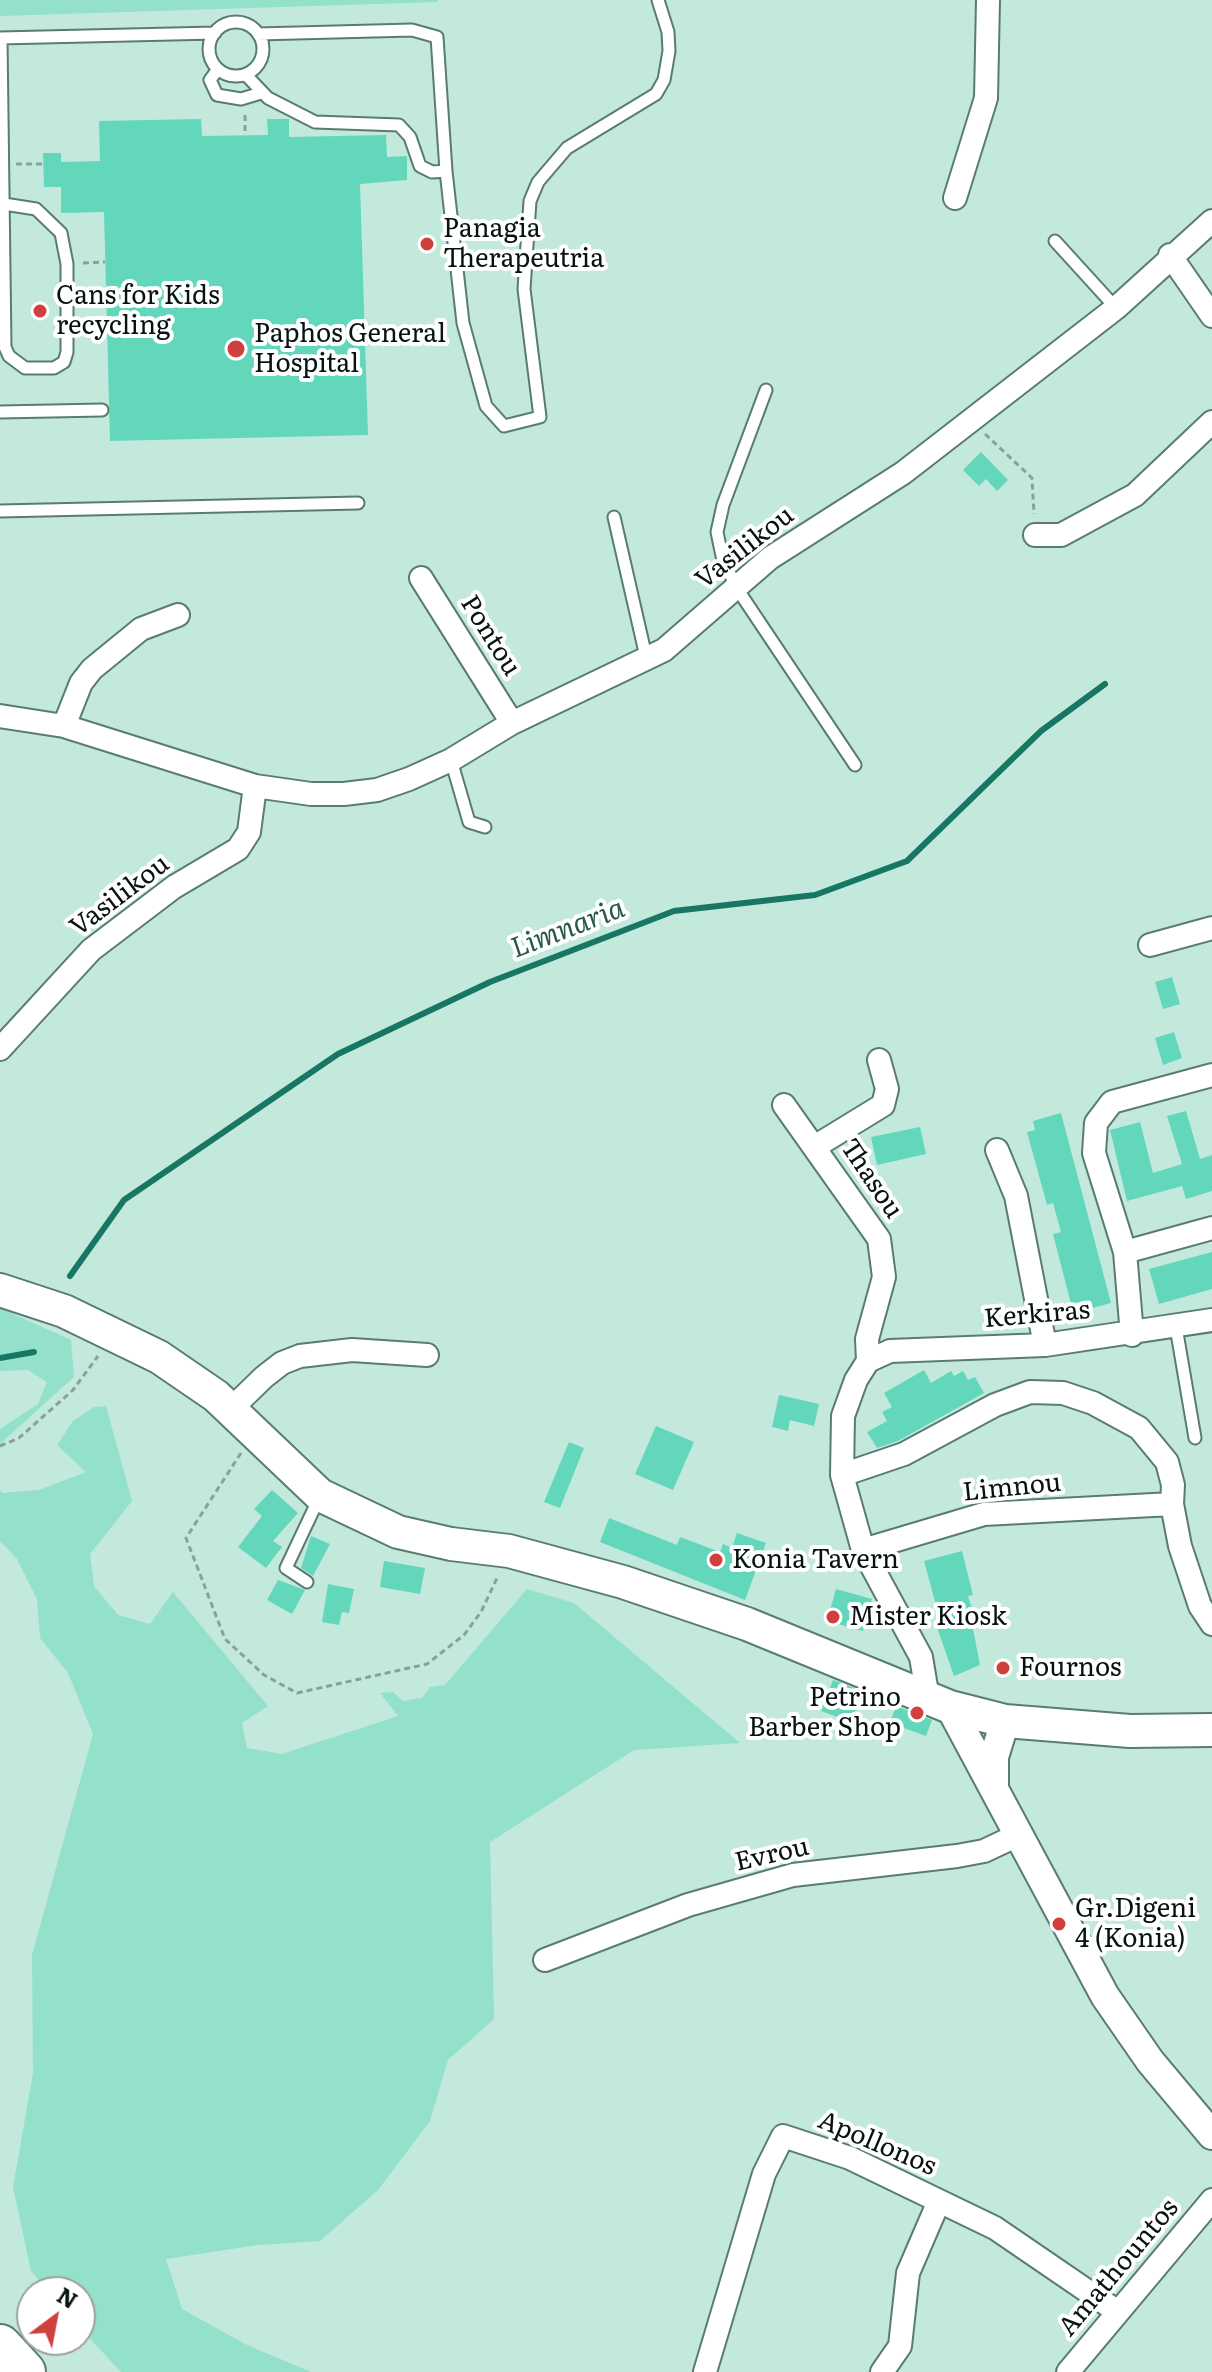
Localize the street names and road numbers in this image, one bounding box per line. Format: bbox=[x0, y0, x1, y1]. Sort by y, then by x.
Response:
street label: Vasilikou bbox=[690, 500, 800, 596]
street label: Pontou bbox=[453, 590, 527, 682]
street label: Vasilikou bbox=[64, 849, 176, 943]
street label: Thasou bbox=[833, 1133, 909, 1225]
street label: Kerkiras bbox=[983, 1295, 1091, 1335]
street label: Limnou bbox=[961, 1467, 1063, 1509]
street label: Evrou bbox=[732, 1831, 812, 1879]
street label: Apollonos bbox=[813, 2105, 941, 2183]
street label: Amathountos bbox=[1053, 2193, 1185, 2343]

